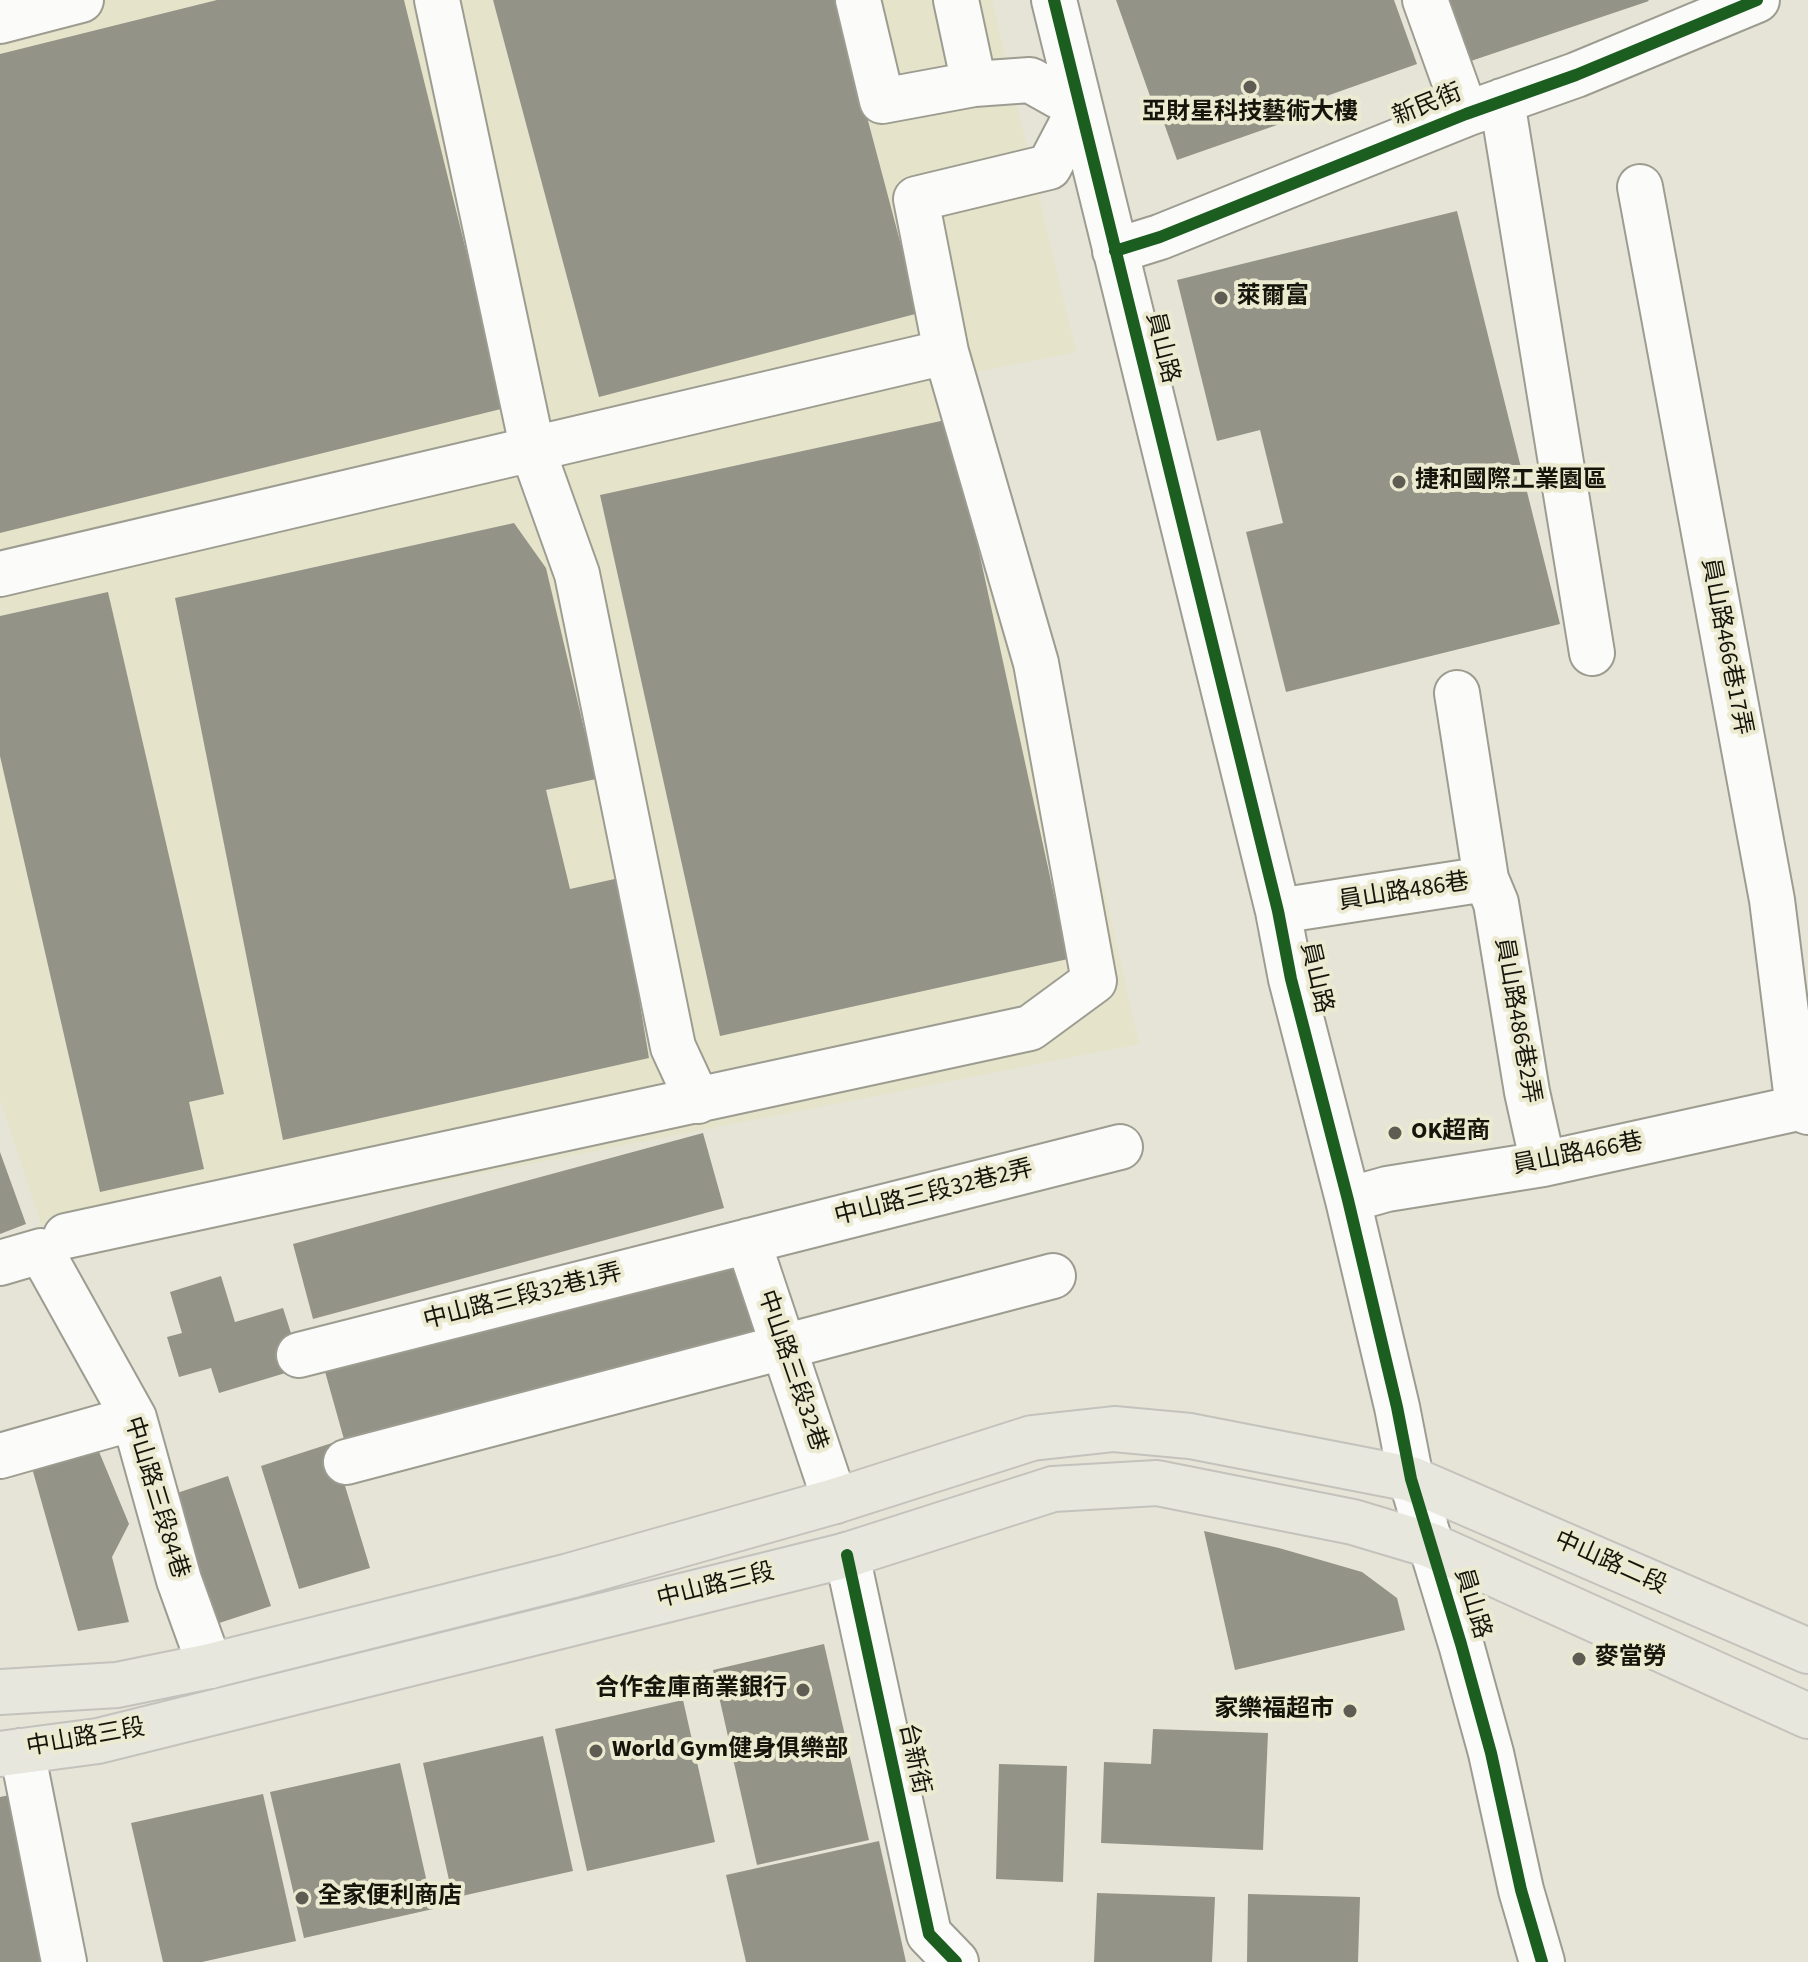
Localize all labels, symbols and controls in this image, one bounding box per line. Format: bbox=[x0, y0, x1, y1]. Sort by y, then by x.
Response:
marker: 亞財星科技藝術大樓 bbox=[1241, 78, 1259, 96]
street label: 新民街 bbox=[1389, 79, 1467, 133]
place label: 亞財星科技藝術大樓 bbox=[1142, 100, 1358, 128]
place label: 萊爾富 bbox=[1237, 284, 1309, 312]
marker: 萊爾富 bbox=[1212, 289, 1230, 307]
street label: 員山路 bbox=[1138, 310, 1184, 386]
place label: 捷和國際工業園區 bbox=[1415, 468, 1607, 496]
marker: 捷和國際工業園區 bbox=[1390, 473, 1408, 491]
street label: 員山路466巷17弄 bbox=[1694, 556, 1756, 738]
street label: 員山路486巷 bbox=[1337, 868, 1471, 918]
street label: 員山路486巷2弄 bbox=[1487, 936, 1545, 1106]
street label: 員山路 bbox=[1293, 940, 1337, 1016]
place label: OK超商 bbox=[1411, 1119, 1490, 1147]
marker: OK超商 bbox=[1386, 1124, 1404, 1142]
street label: 員山路466巷 bbox=[1511, 1128, 1645, 1182]
street label: 中山路三段32巷2弄 bbox=[832, 1155, 1036, 1233]
street label: 中山路三段32巷1弄 bbox=[421, 1259, 625, 1337]
street label: 中山路三段32巷 bbox=[750, 1287, 832, 1455]
street label: 中山路三段84巷 bbox=[117, 1414, 193, 1582]
street label: 中山路二段 bbox=[1549, 1526, 1671, 1602]
street label: 中山路三段 bbox=[654, 1559, 778, 1615]
street label: 員山路 bbox=[1447, 1565, 1495, 1643]
place label: 麥當勞 bbox=[1595, 1645, 1667, 1673]
marker: 麥當勞 bbox=[1570, 1650, 1588, 1668]
place label: 合作金庫商業銀行 bbox=[595, 1676, 787, 1704]
marker: 合作金庫商業銀行 bbox=[794, 1681, 812, 1699]
place label: 家樂福超市 bbox=[1214, 1697, 1334, 1725]
marker: 家樂福超市 bbox=[1341, 1702, 1359, 1720]
street label: 中山路三段 bbox=[24, 1714, 148, 1764]
street label: 台新街 bbox=[891, 1721, 935, 1797]
place label: World Gym健身俱樂部 bbox=[612, 1737, 848, 1765]
marker: World Gym健身俱樂部 bbox=[587, 1742, 605, 1760]
place label: 全家便利商店 bbox=[318, 1884, 462, 1912]
marker: 全家便利商店 bbox=[293, 1889, 311, 1907]

